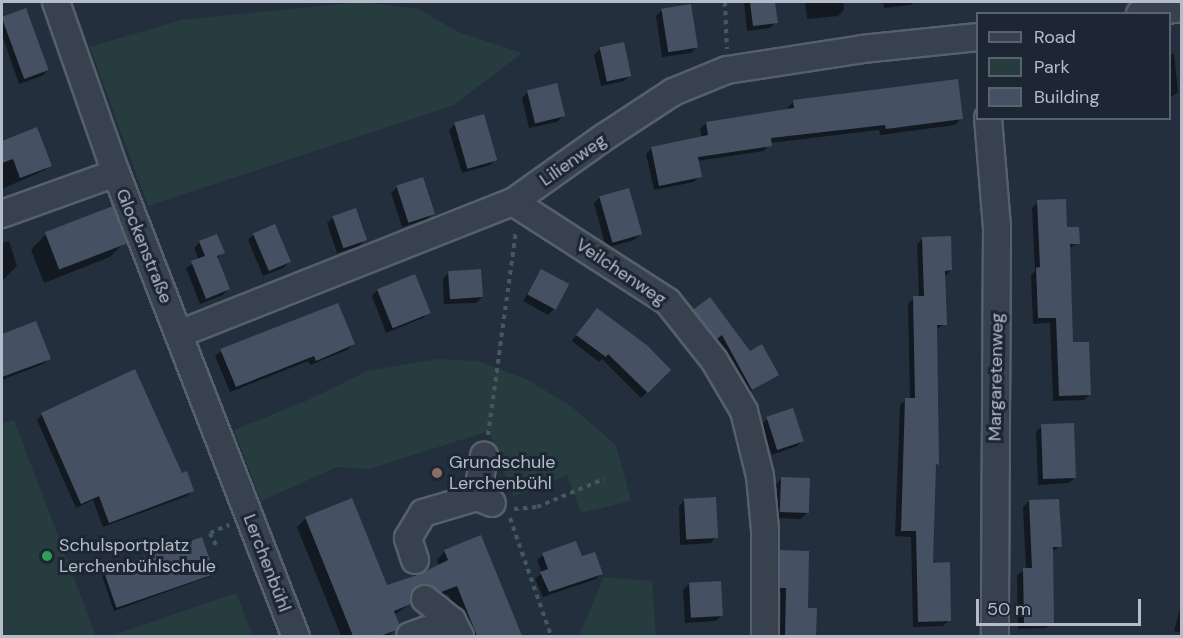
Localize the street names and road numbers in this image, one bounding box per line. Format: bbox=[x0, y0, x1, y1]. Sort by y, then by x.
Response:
street label: Lilienweg bbox=[536, 129, 610, 191]
street label: Glockenstraße bbox=[111, 186, 177, 306]
street label: Veilchenweg bbox=[572, 234, 670, 310]
street label: Margaretenweg bbox=[984, 313, 1008, 441]
street label: Lerchenbühl bbox=[238, 511, 296, 615]

